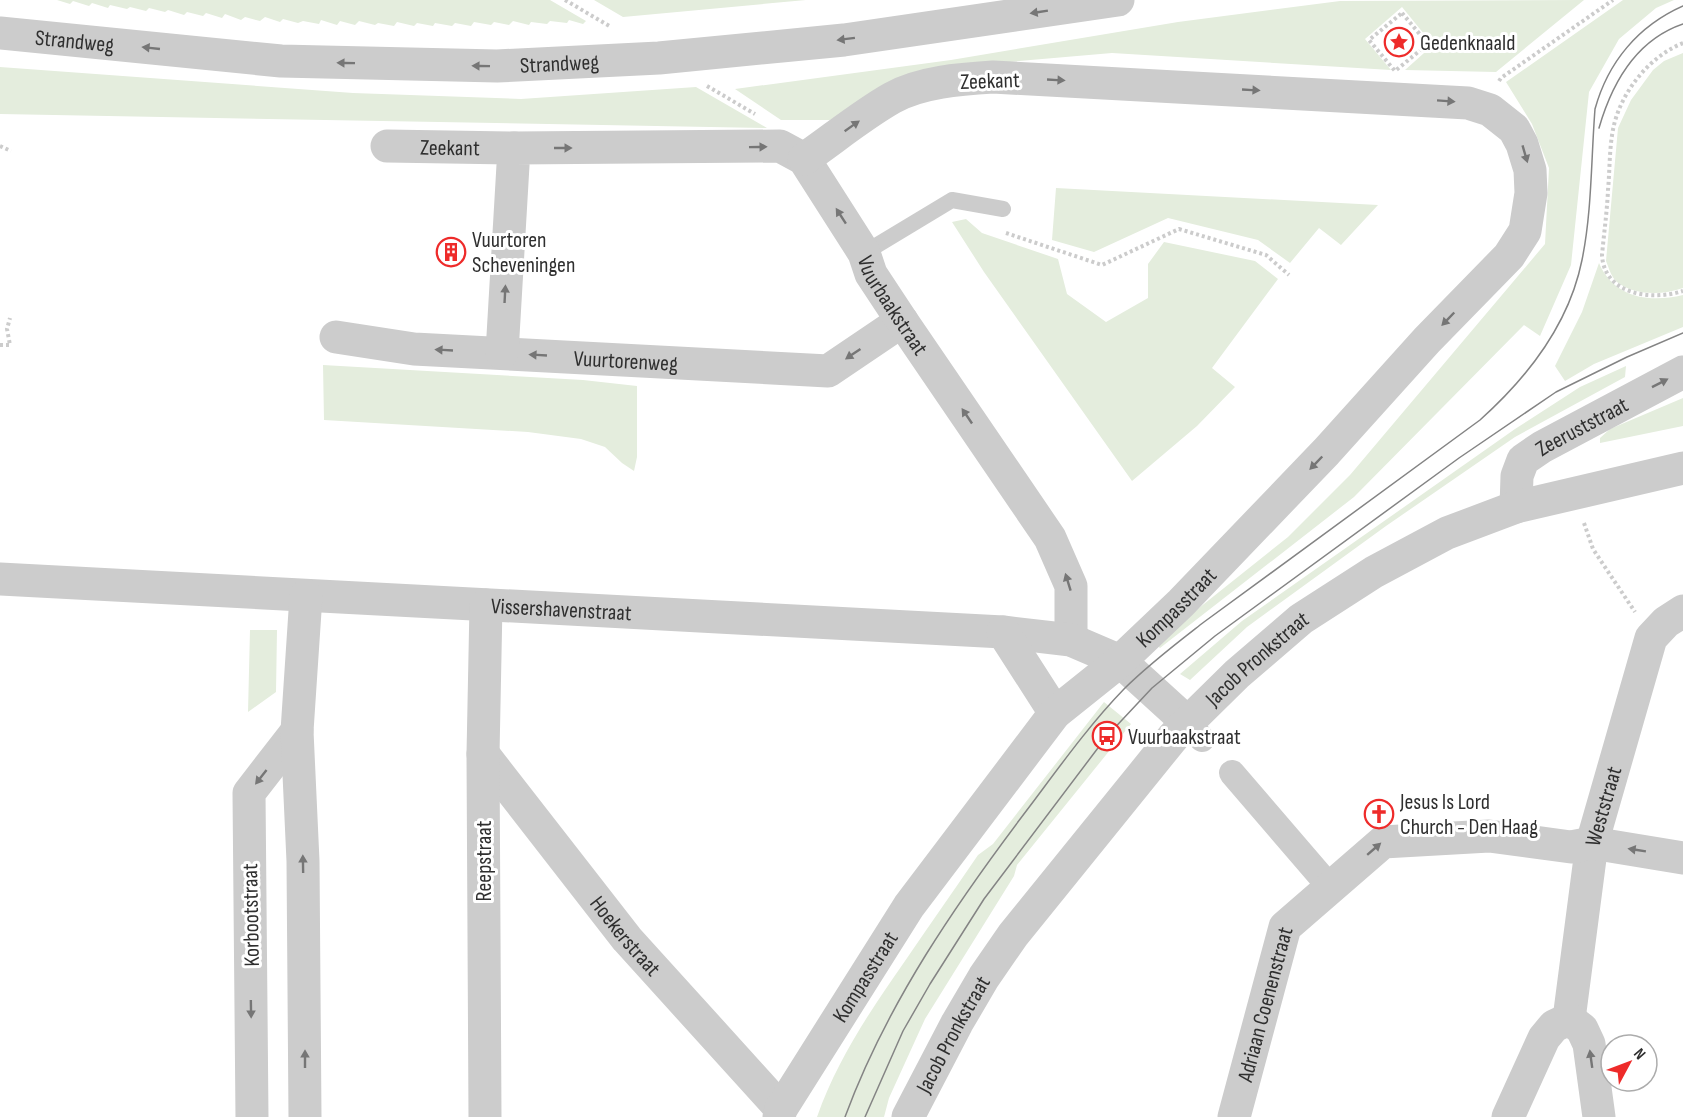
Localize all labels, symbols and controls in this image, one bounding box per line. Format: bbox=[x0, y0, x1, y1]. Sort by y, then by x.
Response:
one-way arrow bbox=[1030, 8, 1049, 17]
street label: Strandweg bbox=[34, 25, 115, 59]
place icon: Gedenknaald bbox=[1383, 26, 1415, 58]
place label: Gedenknaald bbox=[1420, 30, 1515, 57]
one-way arrow bbox=[836, 34, 855, 44]
one-way arrow bbox=[142, 43, 161, 53]
street label: Strandweg bbox=[519, 49, 600, 80]
one-way arrow bbox=[336, 58, 355, 68]
one-way arrow bbox=[471, 61, 490, 71]
street label: Zeekant bbox=[960, 67, 1021, 96]
one-way arrow bbox=[1047, 75, 1066, 85]
one-way arrow bbox=[1241, 86, 1260, 95]
one-way arrow bbox=[1436, 96, 1455, 106]
one-way arrow bbox=[843, 120, 859, 132]
street label: Zeekant bbox=[420, 135, 480, 162]
one-way arrow bbox=[748, 142, 767, 151]
one-way arrow bbox=[553, 143, 572, 153]
one-way arrow bbox=[1521, 145, 1530, 163]
one-way arrow bbox=[835, 208, 846, 225]
place label: Vuurtoren Scheveningen bbox=[472, 227, 575, 279]
building icon: Vuurtoren Scheveningen bbox=[435, 236, 467, 268]
street label: Vuurbaakstraat bbox=[851, 252, 933, 361]
one-way arrow bbox=[501, 285, 510, 304]
one-way arrow bbox=[1441, 311, 1455, 326]
one-way arrow bbox=[434, 346, 453, 355]
street label: Vuurtorenweg bbox=[573, 346, 679, 378]
one-way arrow bbox=[845, 348, 862, 359]
one-way arrow bbox=[528, 350, 547, 359]
one-way arrow bbox=[1652, 378, 1669, 388]
street label: Zeeruststraat bbox=[1531, 392, 1633, 462]
one-way arrow bbox=[962, 408, 973, 424]
one-way arrow bbox=[1310, 455, 1324, 469]
street label: Kompasstraat bbox=[1131, 562, 1223, 654]
one-way arrow bbox=[1063, 573, 1072, 591]
street label: Vissershavenstraat bbox=[490, 593, 633, 627]
street label: Jacob Pronkstraat bbox=[1200, 606, 1314, 713]
bus stop icon: Vuurbaakstraat bbox=[1091, 720, 1123, 752]
place label: Vuurbaakstraat bbox=[1128, 724, 1241, 751]
street label: Weststraat bbox=[1580, 763, 1628, 849]
one-way arrow bbox=[256, 769, 268, 784]
place label: Jesus Is Lord Church - Den Haag bbox=[1399, 789, 1538, 841]
church icon: Jesus Is Lord Church - Den Haag bbox=[1363, 798, 1395, 830]
street label: Reepstraat bbox=[471, 820, 498, 901]
one-way arrow bbox=[1366, 843, 1381, 856]
one-way arrow bbox=[1628, 846, 1647, 855]
one-way arrow bbox=[298, 854, 308, 873]
street label: Korbootstraat bbox=[237, 863, 266, 967]
street label: Hoekerstraat bbox=[583, 891, 666, 982]
street label: Adriaan Coenenstraat bbox=[1232, 924, 1300, 1086]
street label: Kompasstraat bbox=[827, 926, 905, 1028]
street label: Jacob Pronkstraat bbox=[910, 971, 997, 1099]
one-way arrow bbox=[246, 1000, 256, 1019]
north arrow bbox=[1599, 1033, 1659, 1093]
text: N bbox=[1629, 1045, 1649, 1064]
one-way arrow bbox=[300, 1049, 310, 1068]
one-way arrow bbox=[1586, 1049, 1595, 1068]

